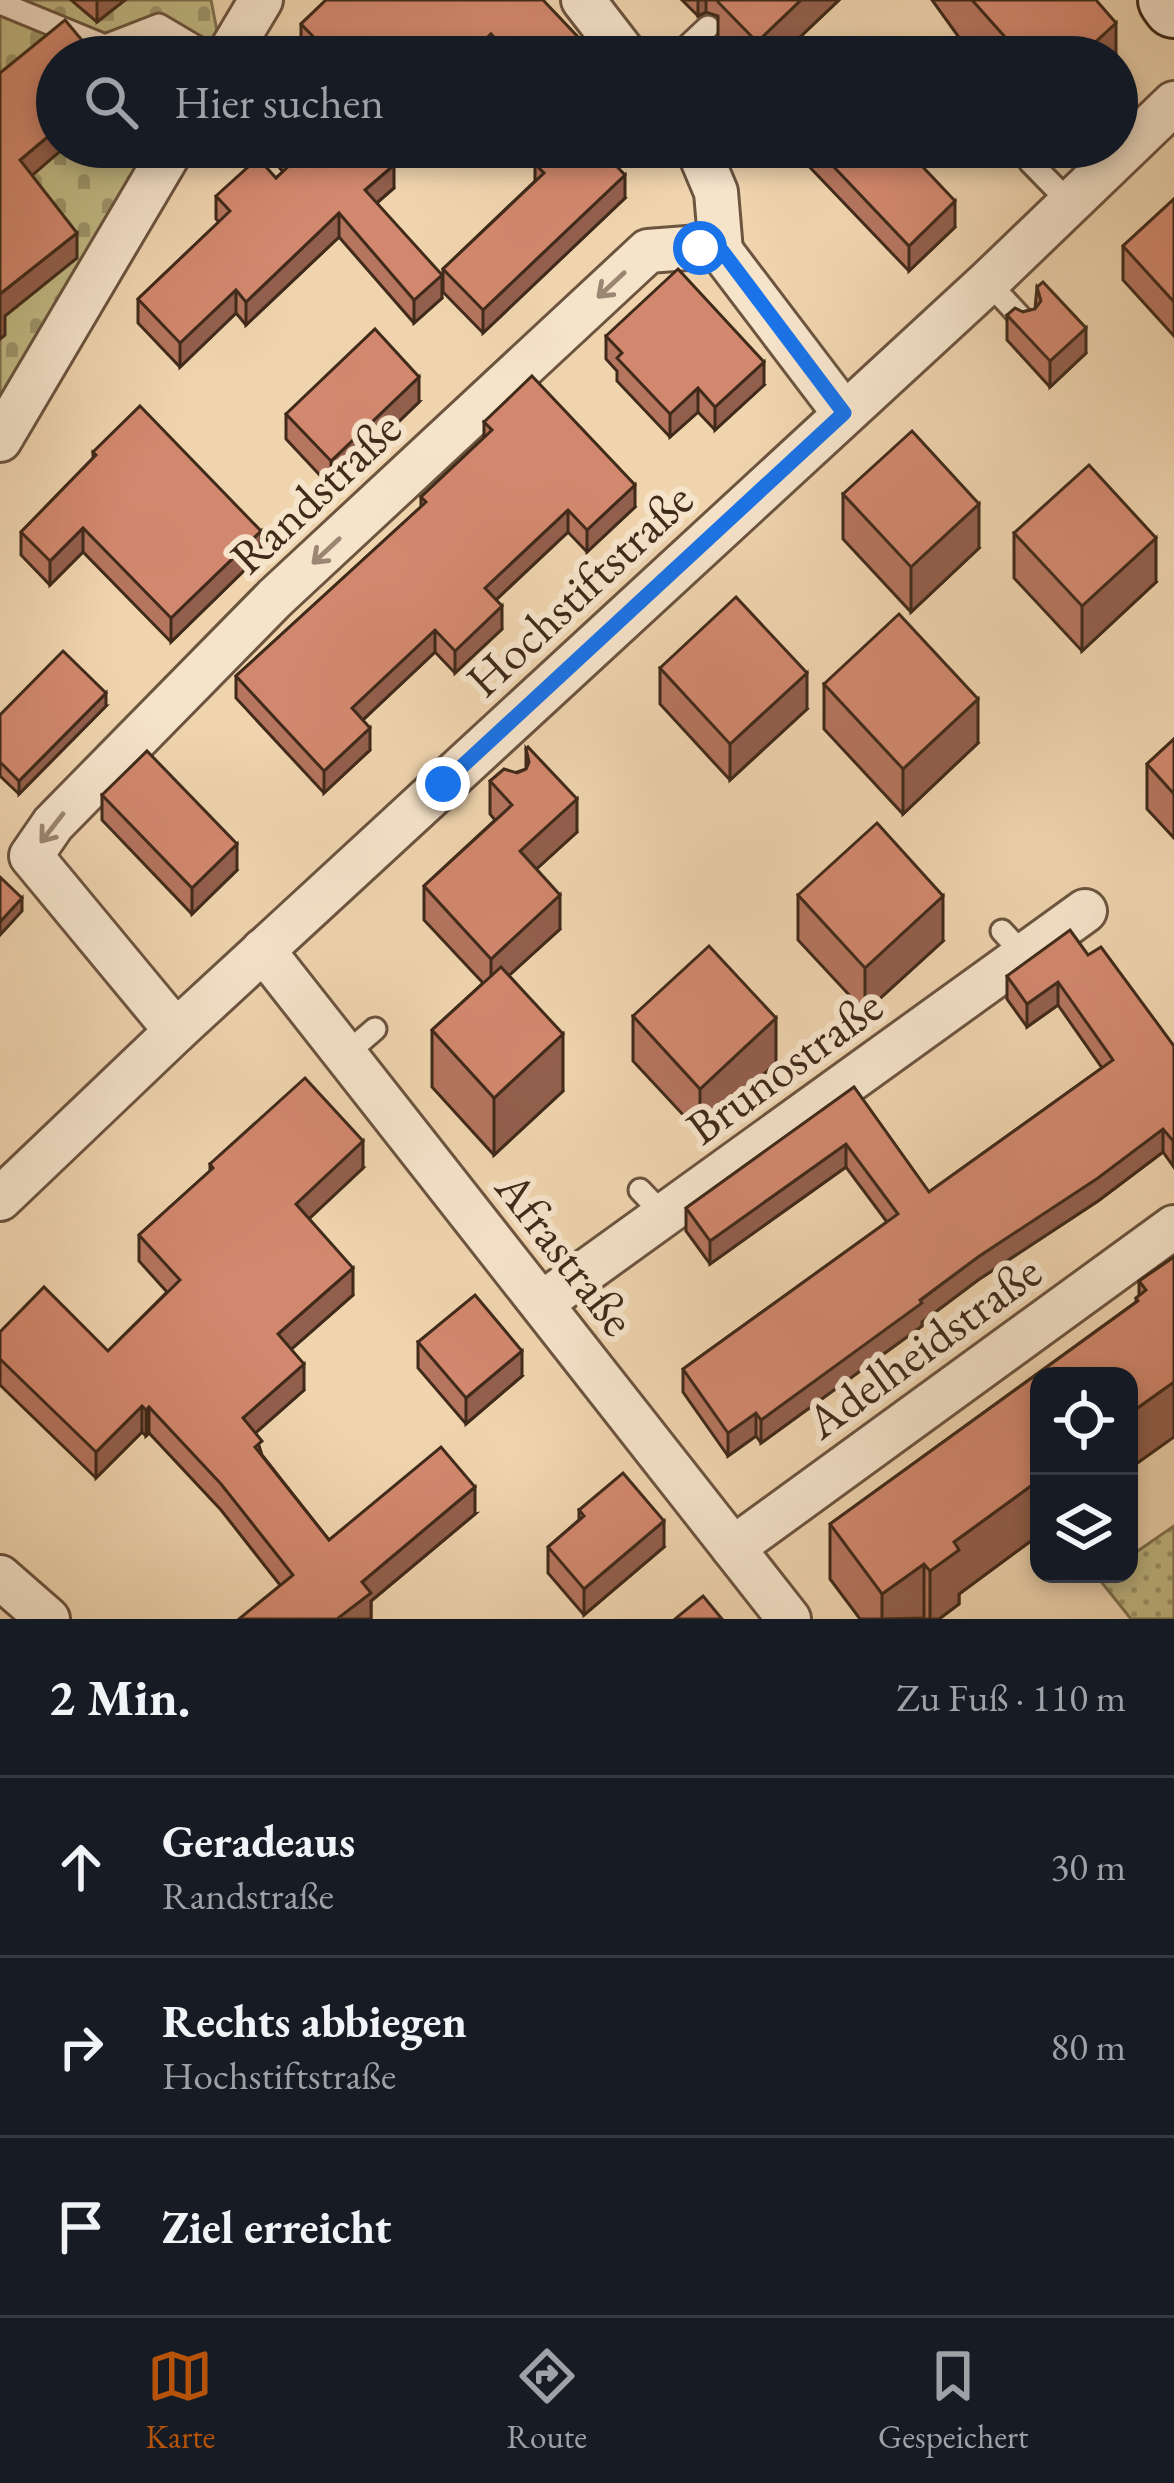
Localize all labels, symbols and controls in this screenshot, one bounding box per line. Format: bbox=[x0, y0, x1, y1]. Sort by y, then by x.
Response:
search box bbox=[36, 36, 1138, 168]
icon: search bbox=[78, 69, 144, 135]
text: Hier suchen bbox=[174, 73, 384, 131]
route start bbox=[673, 221, 727, 275]
one-way arrow bbox=[597, 271, 627, 298]
street label: Randstraße bbox=[216, 397, 414, 587]
street label: Hochstiftstraße bbox=[452, 468, 706, 710]
one-way arrow bbox=[312, 536, 342, 565]
route end bbox=[416, 757, 470, 811]
one-way arrow bbox=[39, 812, 66, 844]
street label: Brunostraße bbox=[674, 974, 894, 1158]
street label: Afrastraße bbox=[482, 1157, 650, 1348]
street label: Adelheidstraße bbox=[792, 1240, 1053, 1453]
map controls bbox=[1030, 1367, 1138, 1583]
button: locate bbox=[1030, 1367, 1138, 1475]
button: layers bbox=[1030, 1475, 1138, 1583]
text: 2 Min. bbox=[48, 1664, 190, 1730]
text: Zu Fuß · 110 m bbox=[896, 1672, 1126, 1723]
text: Geradeaus bbox=[162, 1812, 355, 1870]
icon: ahead bbox=[48, 1834, 114, 1900]
text: 30 m bbox=[1050, 1841, 1126, 1892]
text: Randstraße bbox=[162, 1870, 334, 1921]
text: Rechts abbiegen bbox=[162, 1992, 467, 2050]
icon: right bbox=[48, 2014, 114, 2080]
text: 80 m bbox=[1050, 2021, 1126, 2072]
text: Hochstiftstraße bbox=[162, 2050, 396, 2101]
icon: arrive bbox=[48, 2194, 114, 2260]
text: Ziel erreicht bbox=[162, 2198, 391, 2256]
tab: Karte bbox=[146, 2343, 215, 2458]
tab: Route bbox=[507, 2343, 587, 2458]
tab: Gespeichert bbox=[878, 2343, 1028, 2458]

